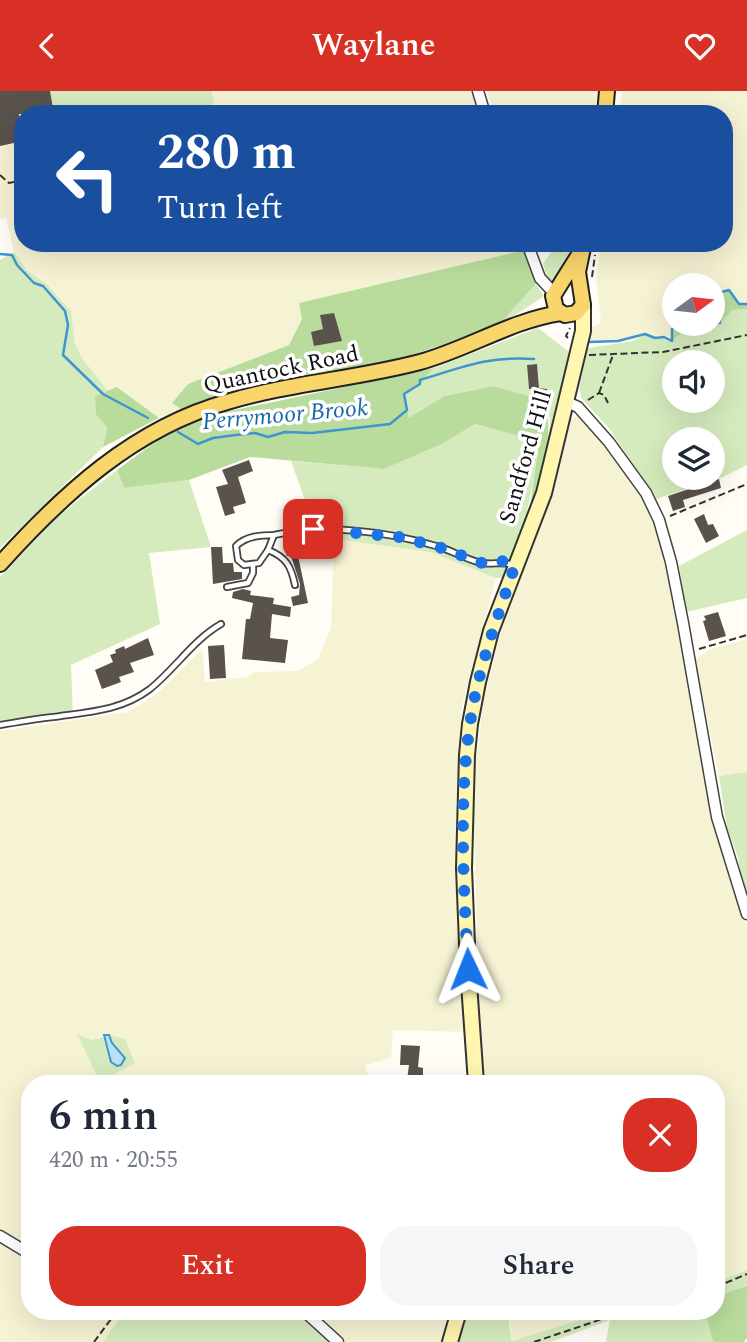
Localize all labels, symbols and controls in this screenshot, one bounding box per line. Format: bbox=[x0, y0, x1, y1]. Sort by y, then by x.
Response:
text: Waylane bbox=[311, 21, 436, 70]
icon: back bbox=[28, 27, 66, 65]
icon: heart bbox=[681, 27, 719, 65]
text: 280 m bbox=[157, 116, 296, 191]
icon: left bbox=[42, 133, 133, 224]
text: Turn left bbox=[157, 184, 283, 233]
north arrow bbox=[662, 273, 724, 336]
map controls bbox=[662, 273, 725, 490]
street label: Quantock Road bbox=[200, 336, 362, 404]
button: sound bbox=[662, 350, 725, 413]
street label: Sandford Hill bbox=[490, 386, 562, 528]
water label: Perrymoor Brook bbox=[200, 390, 370, 440]
button: layers bbox=[662, 427, 725, 490]
pin bbox=[283, 499, 343, 559]
icon: arrive bbox=[294, 510, 332, 548]
position arrow bbox=[431, 932, 505, 1006]
text: 6 min bbox=[49, 1085, 158, 1148]
button: close bbox=[623, 1098, 697, 1172]
text: 420 m · 20:55 bbox=[49, 1143, 178, 1178]
button: Exit bbox=[49, 1226, 366, 1306]
button: Share bbox=[380, 1226, 697, 1306]

